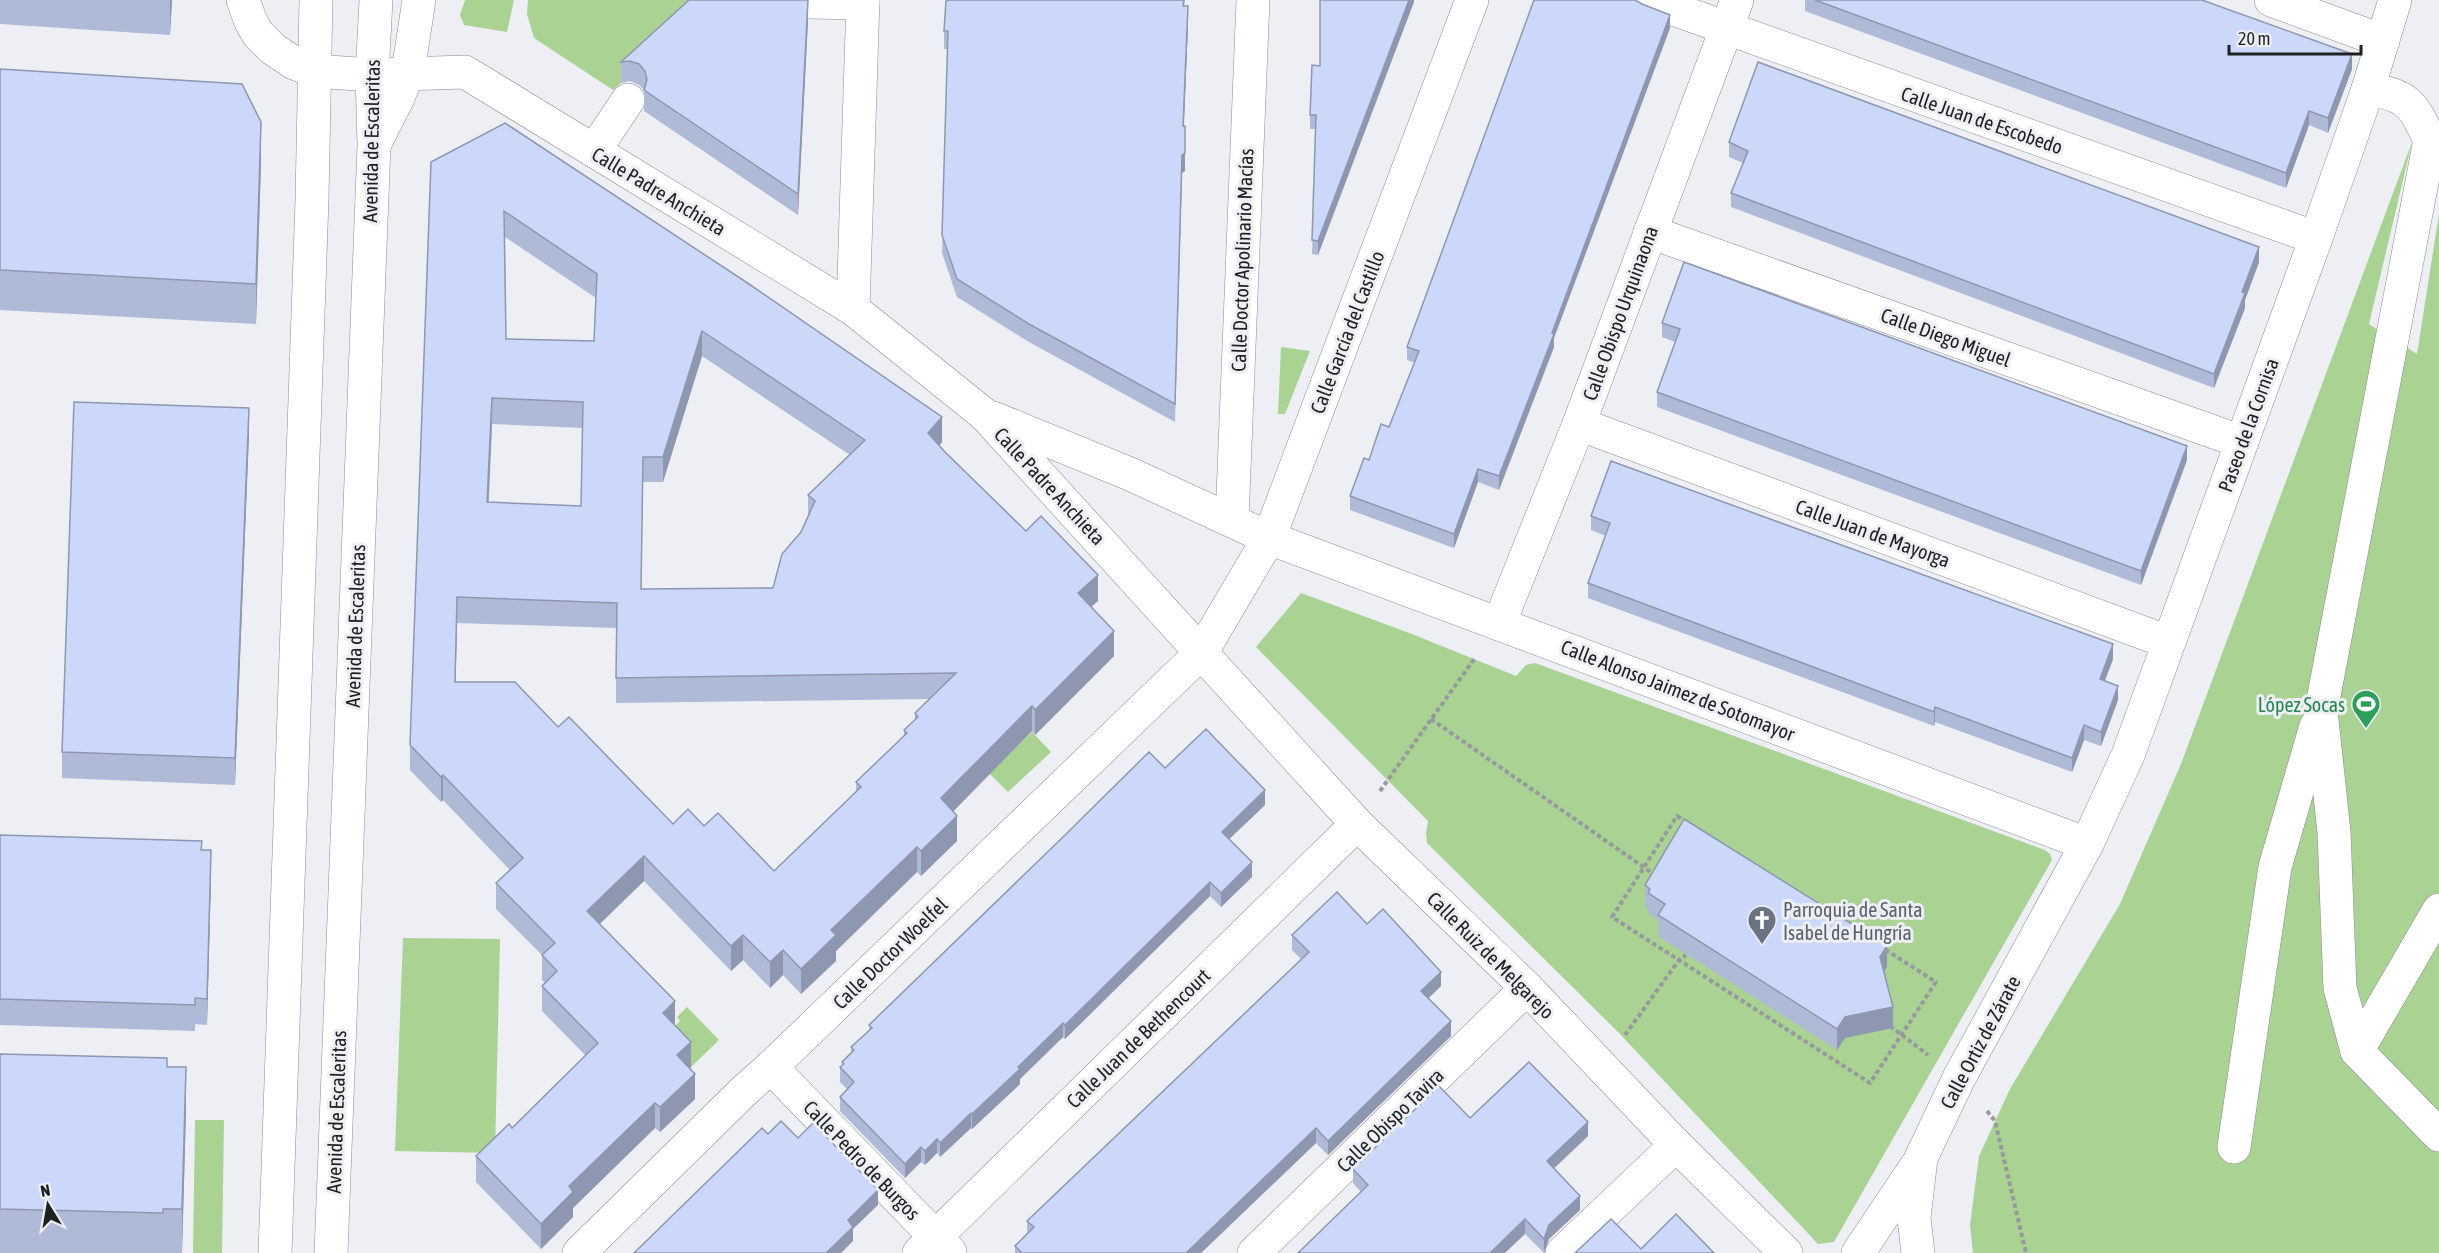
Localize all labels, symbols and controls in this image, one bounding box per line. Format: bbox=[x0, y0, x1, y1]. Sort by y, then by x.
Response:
scale bar bbox=[2229, 18, 2361, 56]
text: 20 m bbox=[2238, 28, 2270, 49]
street label: Avenida de Escaleritas bbox=[358, 59, 384, 223]
street label: Calle Juan de Escobedo bbox=[1898, 82, 2066, 158]
street label: Calle Padre Anchieta bbox=[588, 142, 730, 240]
street label: Calle Doctor Apolinario Macías bbox=[1227, 148, 1257, 372]
street label: Calle Obispo Urquinaona bbox=[1578, 223, 1662, 403]
street label: Calle García del Castillo bbox=[1305, 247, 1389, 417]
street label: Calle Diego Miguel bbox=[1878, 303, 2015, 371]
street label: Paseo de la Cornisa bbox=[2213, 355, 2283, 495]
street label: Calle Padre Anchieta bbox=[990, 423, 1110, 549]
street label: Calle Juan de Mayorga bbox=[1793, 494, 1953, 572]
street label: Avenida de Escaleritas bbox=[341, 544, 369, 708]
street label: Calle Alonso Jaimez de Sotomayor bbox=[1558, 635, 1799, 746]
sports icon: López Socas bbox=[2350, 688, 2382, 730]
place label: López Socas bbox=[2258, 693, 2345, 716]
street label: Calle Ruiz de Melgarejo bbox=[1423, 887, 1559, 1023]
street label: Calle Doctor Woelfel bbox=[828, 892, 952, 1013]
place label: Parroquia de Santa Isabel de Hungría bbox=[1783, 898, 1922, 944]
church icon: Parroquia de Santa Isabel de Hungría bbox=[1746, 904, 1778, 946]
street label: Calle Juan de Bethencourt bbox=[1062, 963, 1215, 1112]
street label: Calle Ortiz de Zárate bbox=[1935, 972, 2025, 1112]
street label: Avenida de Escaleritas bbox=[322, 1030, 350, 1194]
street label: Calle Obispo Tavira bbox=[1332, 1063, 1448, 1177]
street label: Calle Pedro de Burgos bbox=[799, 1096, 925, 1224]
north arrow bbox=[18, 1175, 78, 1235]
text: N bbox=[39, 1181, 51, 1200]

